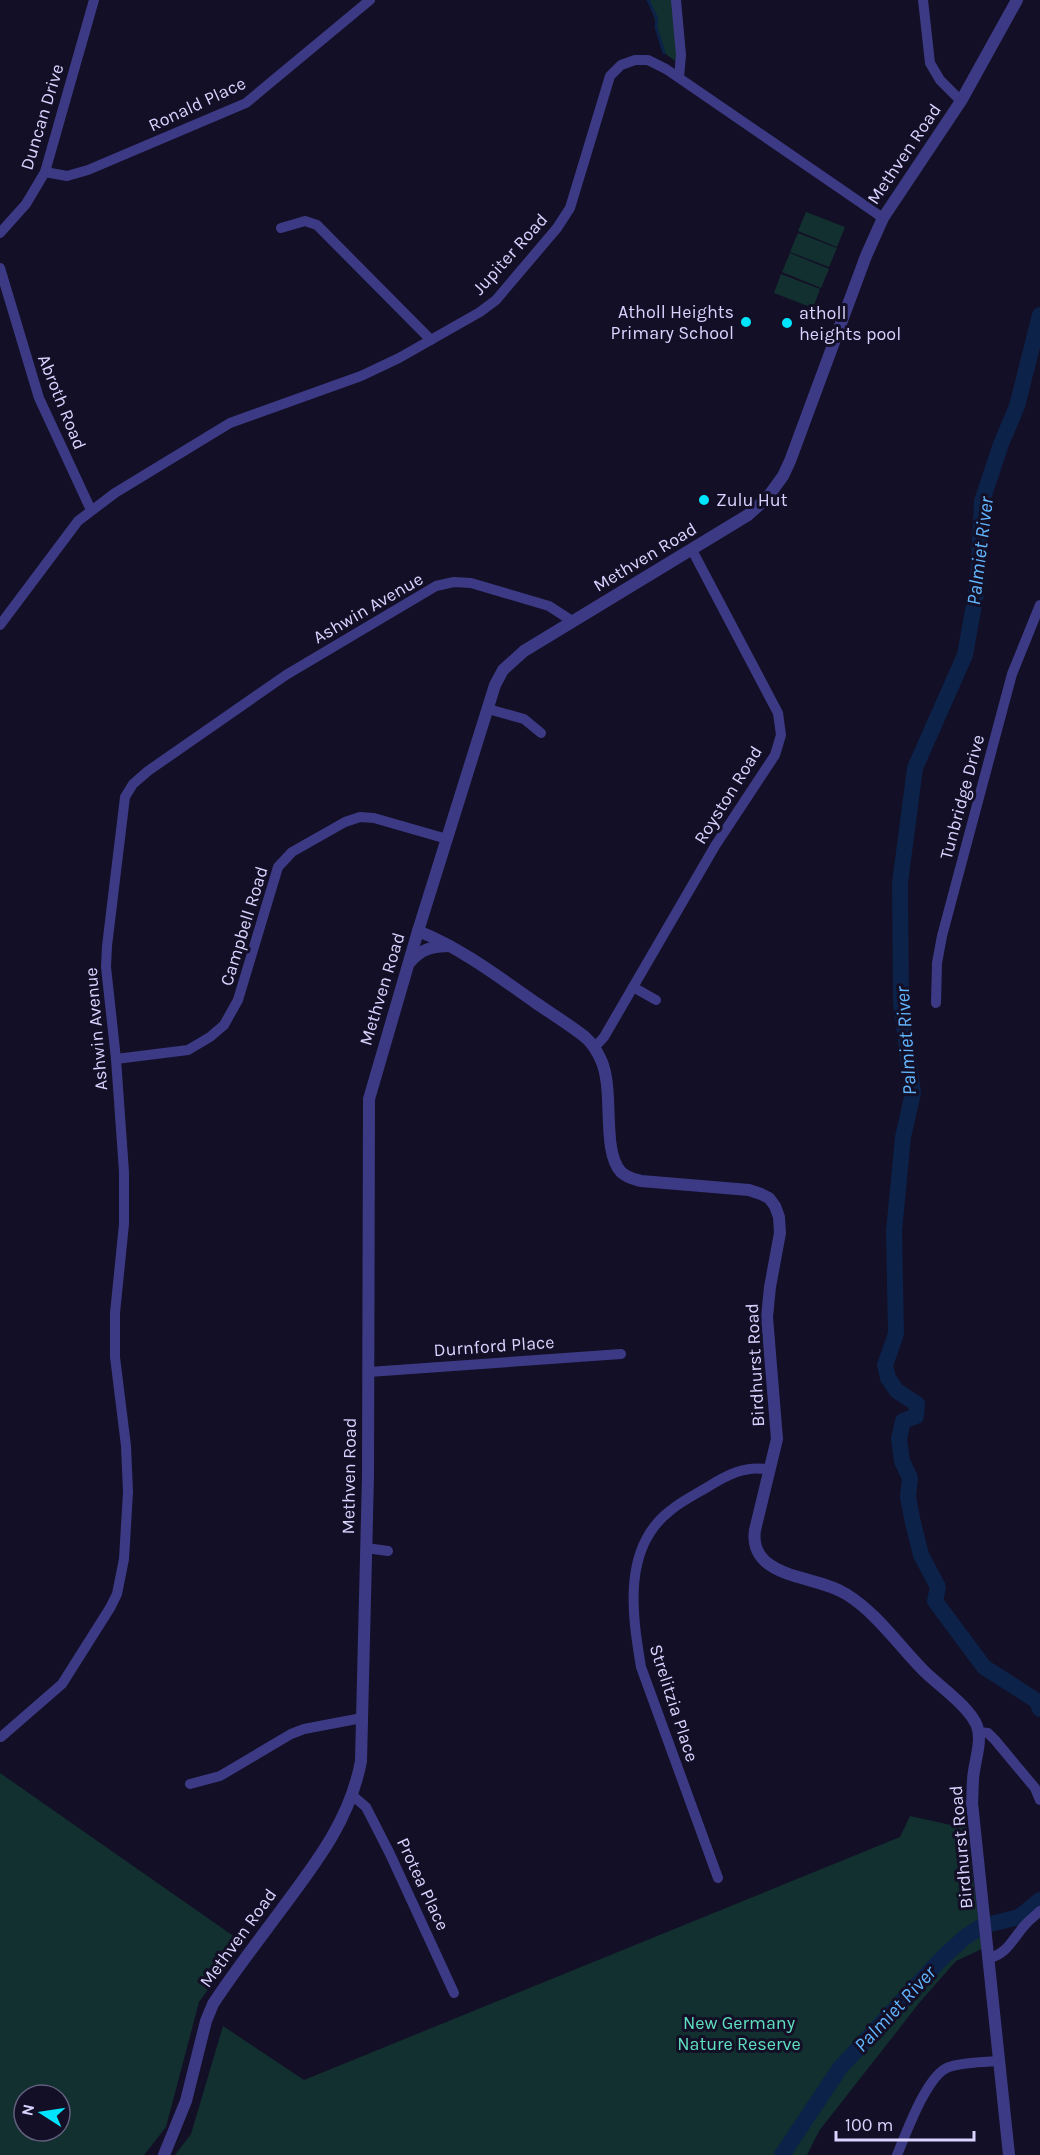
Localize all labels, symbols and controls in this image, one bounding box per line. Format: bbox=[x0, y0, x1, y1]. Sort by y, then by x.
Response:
street label: Duncan Drive bbox=[15, 61, 69, 173]
street label: Ronald Place bbox=[145, 72, 249, 136]
street label: Methven Road bbox=[862, 99, 946, 209]
street label: Jupiter Road bbox=[468, 209, 552, 299]
place label: Atholl Heights Primary School bbox=[611, 301, 734, 344]
place label: atholl heights pool bbox=[799, 302, 901, 345]
marker: Atholl Heights Primary School bbox=[739, 315, 753, 329]
marker: atholl heights pool bbox=[780, 316, 794, 330]
street label: Abroth Road bbox=[33, 351, 91, 453]
place label: Zulu Hut bbox=[716, 489, 788, 511]
marker: Zulu Hut bbox=[697, 493, 711, 507]
water label: Palmiet River bbox=[962, 494, 998, 607]
street label: Methven Road bbox=[589, 517, 701, 597]
street label: Ashwin Avenue bbox=[309, 568, 427, 648]
street label: Tunbridge Drive bbox=[935, 732, 989, 862]
street label: Royston Road bbox=[689, 742, 767, 848]
street label: Campbell Road bbox=[215, 863, 273, 989]
street label: Methven Road bbox=[354, 930, 410, 1048]
street label: Ashwin Avenue bbox=[80, 967, 112, 1091]
water label: Palmiet River bbox=[891, 985, 921, 1096]
street label: Birdhurst Road bbox=[741, 1303, 769, 1427]
street label: Durnford Place bbox=[433, 1331, 555, 1361]
street label: Methven Road bbox=[337, 1417, 361, 1535]
street label: Strelitzia Place bbox=[645, 1642, 703, 1764]
street label: Birdhurst Road bbox=[945, 1784, 977, 1910]
street label: Protea Place bbox=[392, 1834, 454, 1934]
street label: Methven Road bbox=[195, 1884, 281, 1992]
water label: Palmiet River bbox=[849, 1960, 941, 2057]
park label: New Germany Nature Reserve bbox=[677, 2012, 801, 2055]
north arrow bbox=[12, 2083, 72, 2143]
text: N bbox=[17, 2102, 38, 2118]
scale bar bbox=[836, 2104, 974, 2142]
text: 100 m bbox=[845, 2114, 893, 2136]

